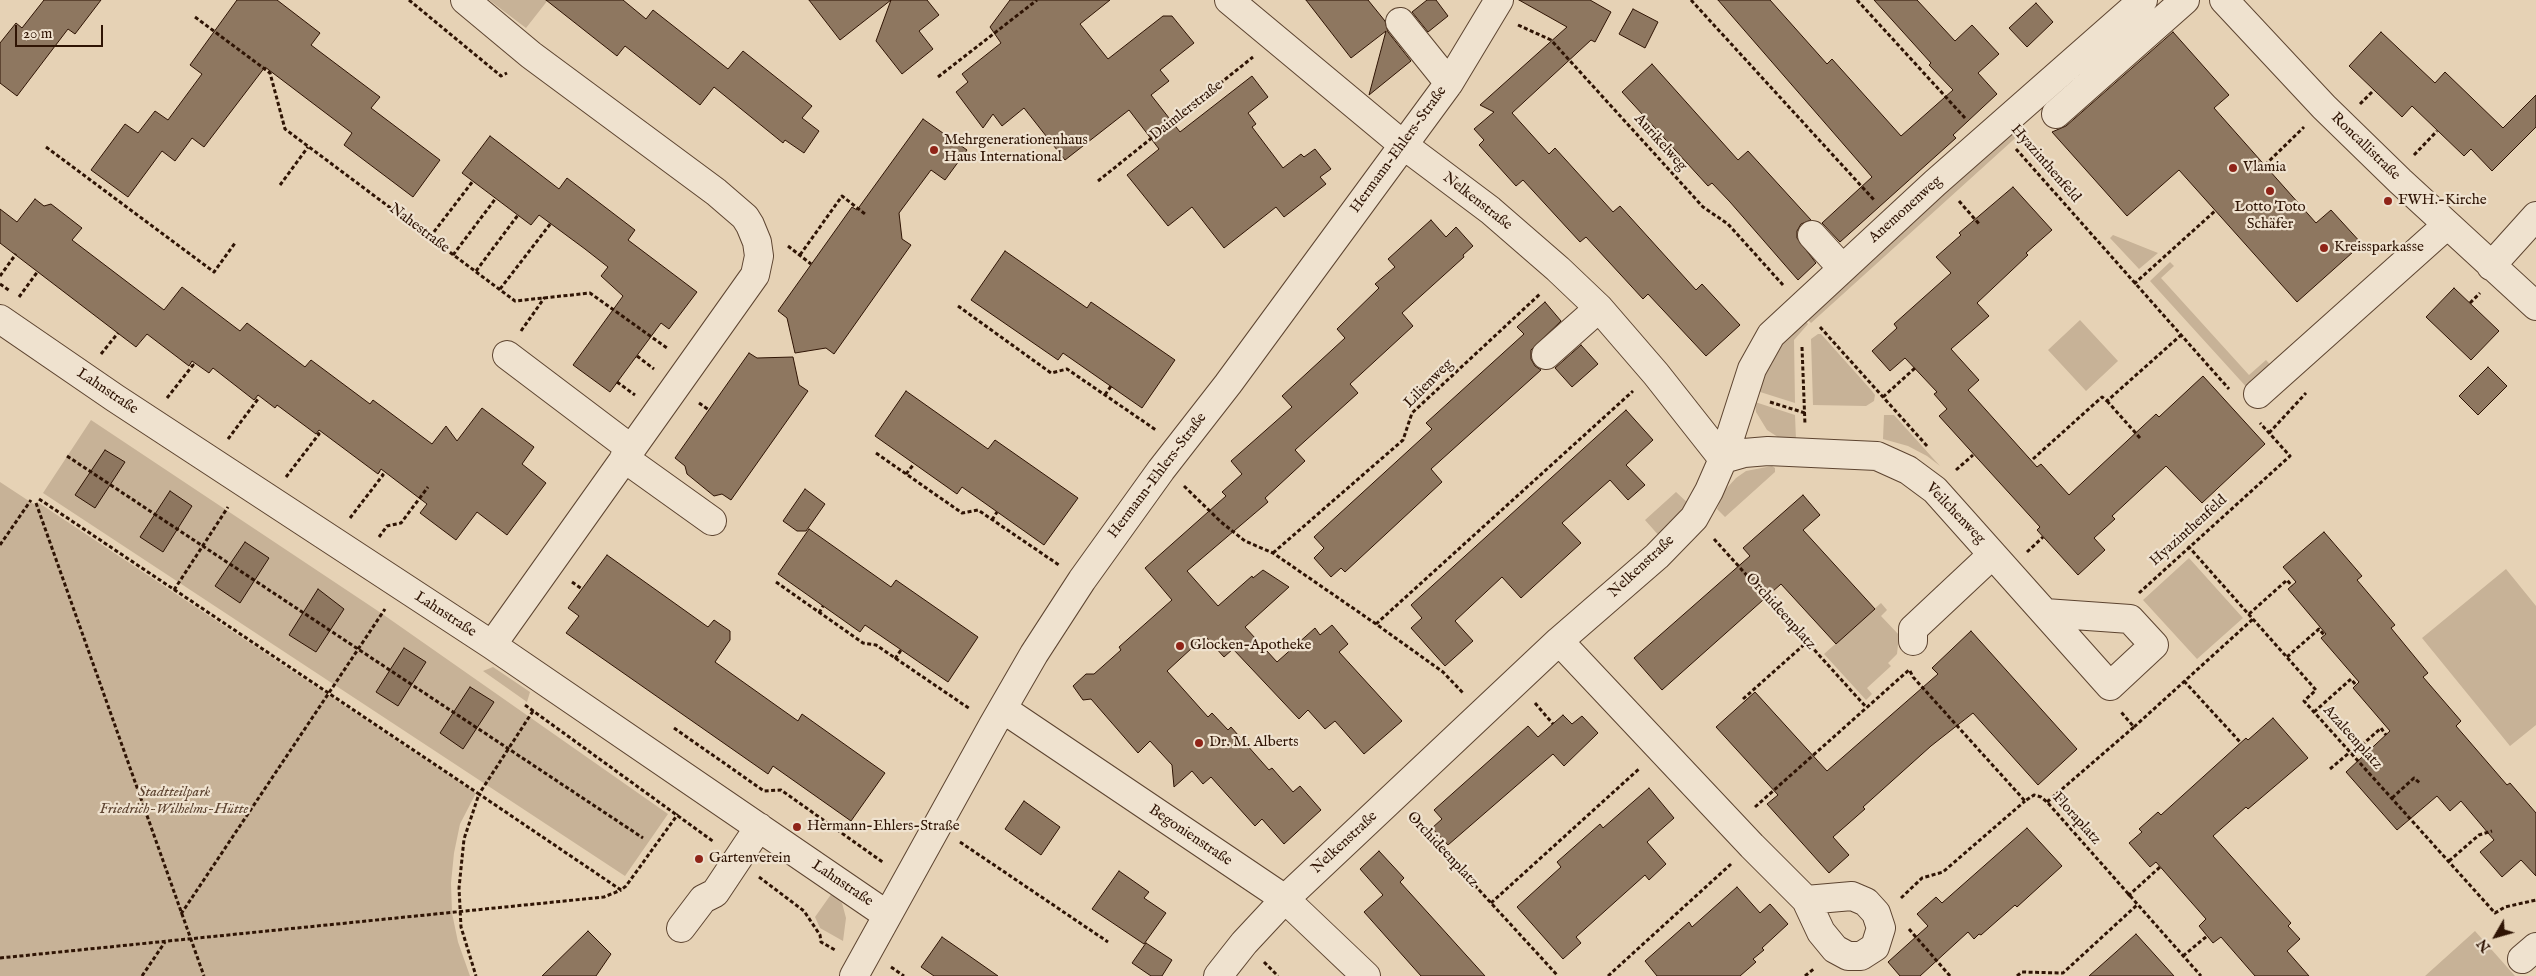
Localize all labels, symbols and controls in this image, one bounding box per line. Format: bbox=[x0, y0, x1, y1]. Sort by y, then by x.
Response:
scale bar bbox=[18, 15, 105, 47]
text: 20 m bbox=[23, 24, 52, 43]
street label: Daimlerstraße bbox=[1147, 77, 1227, 145]
street label: Hermann-Ehlers-Straße bbox=[1347, 83, 1451, 217]
street label: Roncallistraße bbox=[2327, 109, 2403, 185]
street label: Aurikelweg bbox=[1630, 111, 1690, 175]
street label: Hyazinthenfeld bbox=[2006, 121, 2084, 207]
place label: Mehrgenerationenhaus Haus International bbox=[944, 132, 1088, 167]
marker: Mehrgenerationenhaus Haus International bbox=[928, 144, 940, 156]
place label: Vlamia bbox=[2243, 159, 2286, 177]
marker: Vlamia bbox=[2227, 162, 2239, 174]
street label: Nelkenstraße bbox=[1439, 169, 1515, 235]
street label: Anemonenweg bbox=[1866, 173, 1946, 247]
marker: Lotto Toto Schäfer bbox=[2264, 185, 2276, 197]
place label: FWH.-Kirche bbox=[2398, 192, 2487, 210]
marker: FWH.-Kirche bbox=[2382, 195, 2394, 207]
place label: Lotto Toto Schäfer bbox=[2234, 199, 2306, 234]
street label: Nahestraße bbox=[385, 200, 453, 258]
place label: Kreissparkasse bbox=[2334, 239, 2424, 257]
marker: Kreissparkasse bbox=[2318, 242, 2330, 254]
street label: Lilienweg bbox=[1401, 356, 1457, 412]
street label: Lahnstraße bbox=[73, 365, 141, 419]
street label: Hermann-Ehlers-Straße bbox=[1105, 410, 1211, 542]
street label: Veilchenweg bbox=[1921, 480, 1989, 548]
street label: Hyazinthenfeld bbox=[2147, 492, 2231, 570]
street label: Nelkenstraße bbox=[1605, 532, 1679, 602]
street label: Orchideenplatz bbox=[1741, 570, 1819, 654]
street label: Lahnstraße bbox=[411, 588, 479, 642]
place label: Glocken-Apotheke bbox=[1190, 637, 1311, 655]
marker: Glocken-Apotheke bbox=[1174, 640, 1186, 652]
street label: Azaleenplatz bbox=[2319, 702, 2385, 774]
place label: Dr. M. Alberts bbox=[1209, 734, 1299, 752]
marker: Dr. M. Alberts bbox=[1193, 737, 1205, 749]
park label: Stadtteilpark Friedrich-Wilhelms-Hütte bbox=[99, 784, 249, 819]
street label: Floraplatz bbox=[2048, 789, 2104, 849]
street label: Begonienstraße bbox=[1145, 801, 1235, 871]
street label: Nelkenstraße bbox=[1308, 808, 1382, 878]
street label: Orchideenplatz bbox=[1402, 808, 1482, 892]
place label: Hermann-Ehlers-Straße bbox=[807, 818, 960, 836]
marker: Hermann-Ehlers-Straße bbox=[791, 821, 803, 833]
place label: Gartenverein bbox=[709, 850, 791, 868]
marker: Gartenverein bbox=[693, 853, 705, 865]
street label: Lahnstraße bbox=[808, 857, 876, 911]
north arrow bbox=[2471, 911, 2521, 961]
text: N bbox=[2473, 935, 2495, 956]

